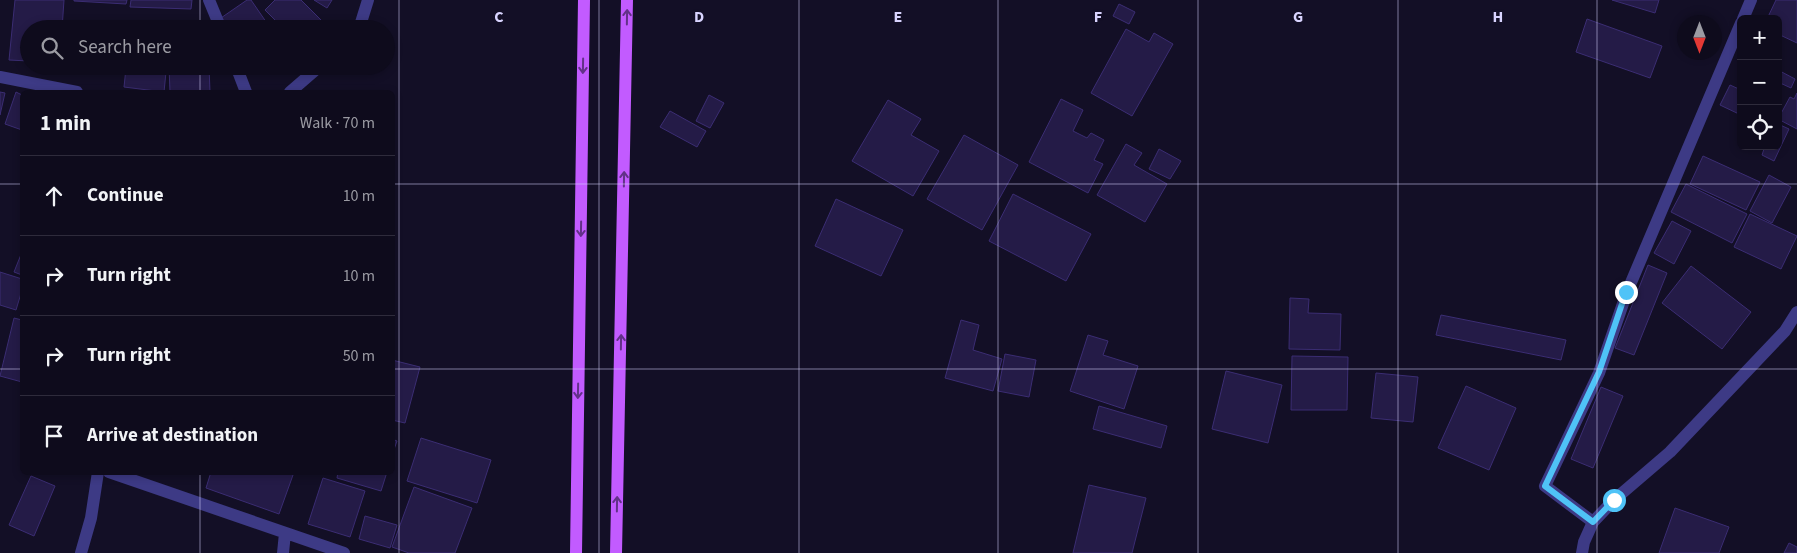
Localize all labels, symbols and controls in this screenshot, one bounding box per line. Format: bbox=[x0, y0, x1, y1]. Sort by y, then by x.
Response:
text: C bbox=[494, 6, 504, 28]
text: D bbox=[694, 6, 704, 28]
text: E bbox=[894, 6, 902, 28]
text: F bbox=[1094, 6, 1102, 28]
text: G bbox=[1293, 6, 1303, 28]
text: H bbox=[1493, 6, 1503, 28]
one-way arrow bbox=[622, 9, 632, 26]
north arrow bbox=[1677, 15, 1722, 60]
map controls bbox=[1737, 15, 1782, 150]
button: + bbox=[1737, 15, 1782, 60]
search box bbox=[20, 20, 395, 75]
icon: search bbox=[38, 34, 66, 62]
text: Search here bbox=[78, 34, 172, 61]
one-way arrow bbox=[578, 58, 588, 74]
button: − bbox=[1737, 60, 1782, 105]
button: locate bbox=[1737, 105, 1782, 150]
text: 1 min bbox=[40, 108, 91, 138]
text: Walk · 70 m bbox=[300, 112, 375, 134]
one-way arrow bbox=[619, 172, 629, 188]
icon: ahead bbox=[40, 182, 68, 210]
text: Continue bbox=[87, 182, 164, 209]
text: 10 m bbox=[343, 185, 375, 207]
one-way arrow bbox=[576, 220, 586, 236]
icon: right bbox=[40, 262, 68, 290]
text: Turn right bbox=[87, 262, 171, 289]
text: 10 m bbox=[343, 265, 375, 287]
route end bbox=[1615, 281, 1638, 304]
one-way arrow bbox=[616, 334, 625, 350]
icon: right bbox=[40, 342, 68, 370]
text: Turn right bbox=[87, 342, 171, 369]
text: 50 m bbox=[343, 345, 375, 367]
one-way arrow bbox=[574, 383, 583, 399]
icon: arrive bbox=[40, 422, 68, 450]
text: Arrive at destination bbox=[87, 422, 258, 449]
route start bbox=[1603, 489, 1626, 512]
one-way arrow bbox=[613, 497, 622, 513]

